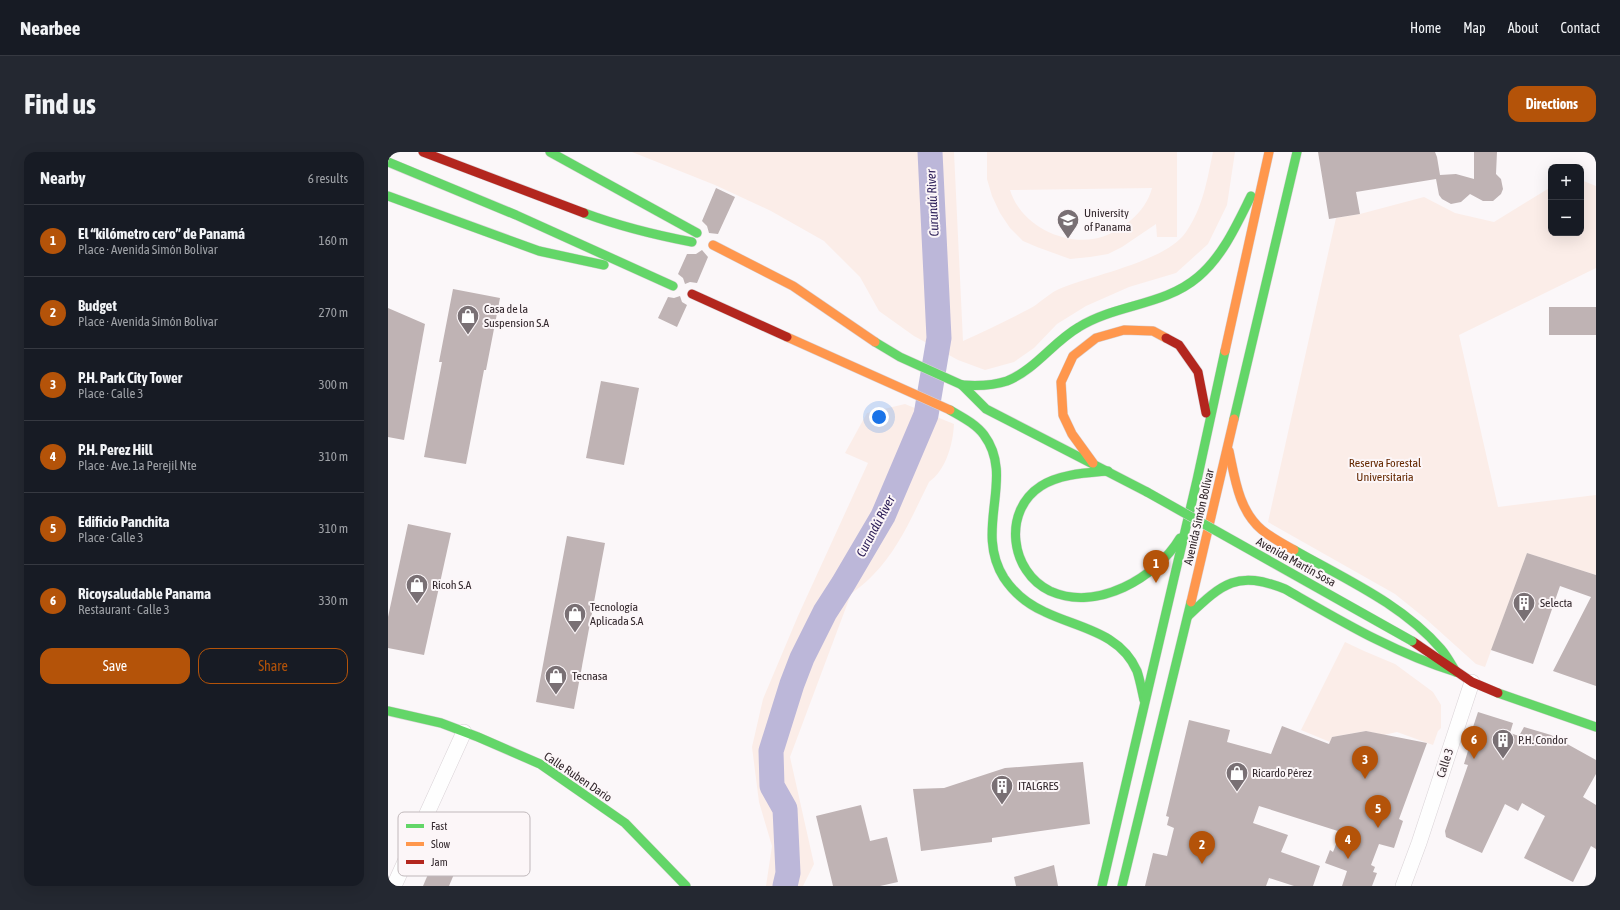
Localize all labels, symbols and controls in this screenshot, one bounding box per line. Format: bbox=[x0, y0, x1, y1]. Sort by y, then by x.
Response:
text: Nearbee bbox=[20, 17, 80, 39]
text: Home bbox=[1410, 20, 1441, 36]
text: Map bbox=[1463, 20, 1486, 36]
text: About bbox=[1508, 20, 1539, 36]
text: Contact bbox=[1561, 20, 1600, 36]
button: Directions bbox=[1508, 86, 1596, 122]
text: Find us bbox=[24, 88, 96, 120]
map controls bbox=[1548, 164, 1584, 236]
button: + bbox=[1548, 164, 1584, 200]
text: Nearby bbox=[40, 168, 86, 188]
water label: Curundú River bbox=[923, 168, 942, 237]
text: 6 results bbox=[308, 171, 348, 186]
button: − bbox=[1548, 200, 1584, 236]
place label: University of Panama bbox=[1084, 206, 1131, 234]
school or university icon: University of Panama bbox=[1055, 207, 1081, 240]
text: El “kilómetro cero” de Panamá bbox=[78, 225, 245, 242]
text: 1 bbox=[50, 233, 56, 248]
text: 160 m bbox=[319, 233, 348, 248]
text: Place · Avenida Simón Bolívar bbox=[78, 242, 218, 257]
text: Budget bbox=[78, 297, 117, 314]
place label: Casa de la Suspension S.A bbox=[484, 302, 549, 330]
shop icon: Casa de la Suspension S.A bbox=[455, 303, 481, 336]
text: 2 bbox=[50, 305, 56, 320]
text: 270 m bbox=[319, 305, 348, 320]
text: Place · Avenida Simón Bolívar bbox=[78, 314, 218, 329]
text: P.H. Park City Tower bbox=[78, 369, 182, 386]
text: 3 bbox=[50, 377, 56, 392]
text: 300 m bbox=[319, 377, 348, 392]
text: Place · Calle 3 bbox=[78, 386, 143, 401]
your location bbox=[869, 407, 889, 427]
text: P.H. Perez Hill bbox=[78, 441, 153, 458]
text: 4 bbox=[50, 449, 56, 464]
text: 310 m bbox=[319, 449, 348, 464]
park label: Reserva Forestal Universitaria bbox=[1349, 456, 1422, 484]
text: Place · Ave. 1a Perejil Nte bbox=[78, 458, 197, 473]
street label: Avenida Simón Bolívar bbox=[1181, 467, 1217, 567]
water label: Curundú River bbox=[853, 492, 898, 559]
text: Edificio Panchita bbox=[78, 513, 170, 530]
text: 5 bbox=[50, 521, 56, 536]
text: 310 m bbox=[319, 521, 348, 536]
text: Place · Calle 3 bbox=[78, 530, 143, 545]
street label: Avenida Martín Sosa bbox=[1254, 534, 1338, 590]
pin: 1 bbox=[1143, 550, 1169, 583]
shop icon: Ricoh S.A bbox=[404, 572, 430, 605]
place label: Ricoh S.A bbox=[432, 578, 471, 592]
text: Ricoysaludable Panama bbox=[78, 585, 211, 602]
building icon: Selecta bbox=[1511, 590, 1537, 623]
text: 6 bbox=[50, 593, 56, 608]
text: 330 m bbox=[319, 593, 348, 608]
place label: Selecta bbox=[1540, 596, 1572, 610]
place label: Tecnología Aplicada S.A bbox=[590, 600, 644, 628]
shop icon: Tecnología Aplicada S.A bbox=[562, 601, 588, 634]
text: Restaurant · Calle 3 bbox=[78, 602, 170, 617]
button: Save bbox=[40, 648, 190, 684]
button: Share bbox=[198, 648, 348, 684]
shop icon: Tecnasa bbox=[543, 663, 569, 696]
place label: Tecnasa bbox=[572, 669, 608, 683]
pin: 6 bbox=[1461, 726, 1487, 759]
building icon: P.H. Condor bbox=[1490, 727, 1516, 760]
place label: P.H. Condor bbox=[1518, 733, 1568, 747]
pin: 3 bbox=[1352, 746, 1378, 779]
street label: Calle 3 bbox=[1434, 747, 1456, 779]
street label: Calle Ruben Dario bbox=[541, 749, 615, 805]
shop icon: Ricardo Pérez bbox=[1224, 760, 1250, 793]
place label: Ricardo Pérez bbox=[1252, 766, 1312, 780]
building icon: ITALGRES bbox=[989, 773, 1015, 806]
place label: ITALGRES bbox=[1018, 779, 1059, 793]
pin: 5 bbox=[1365, 795, 1391, 828]
legend bbox=[398, 812, 530, 876]
text: Fast bbox=[431, 820, 447, 832]
pin: 4 bbox=[1335, 826, 1361, 859]
pin: 2 bbox=[1189, 831, 1215, 864]
text: Slow bbox=[431, 838, 450, 850]
text: Jam bbox=[431, 856, 448, 868]

